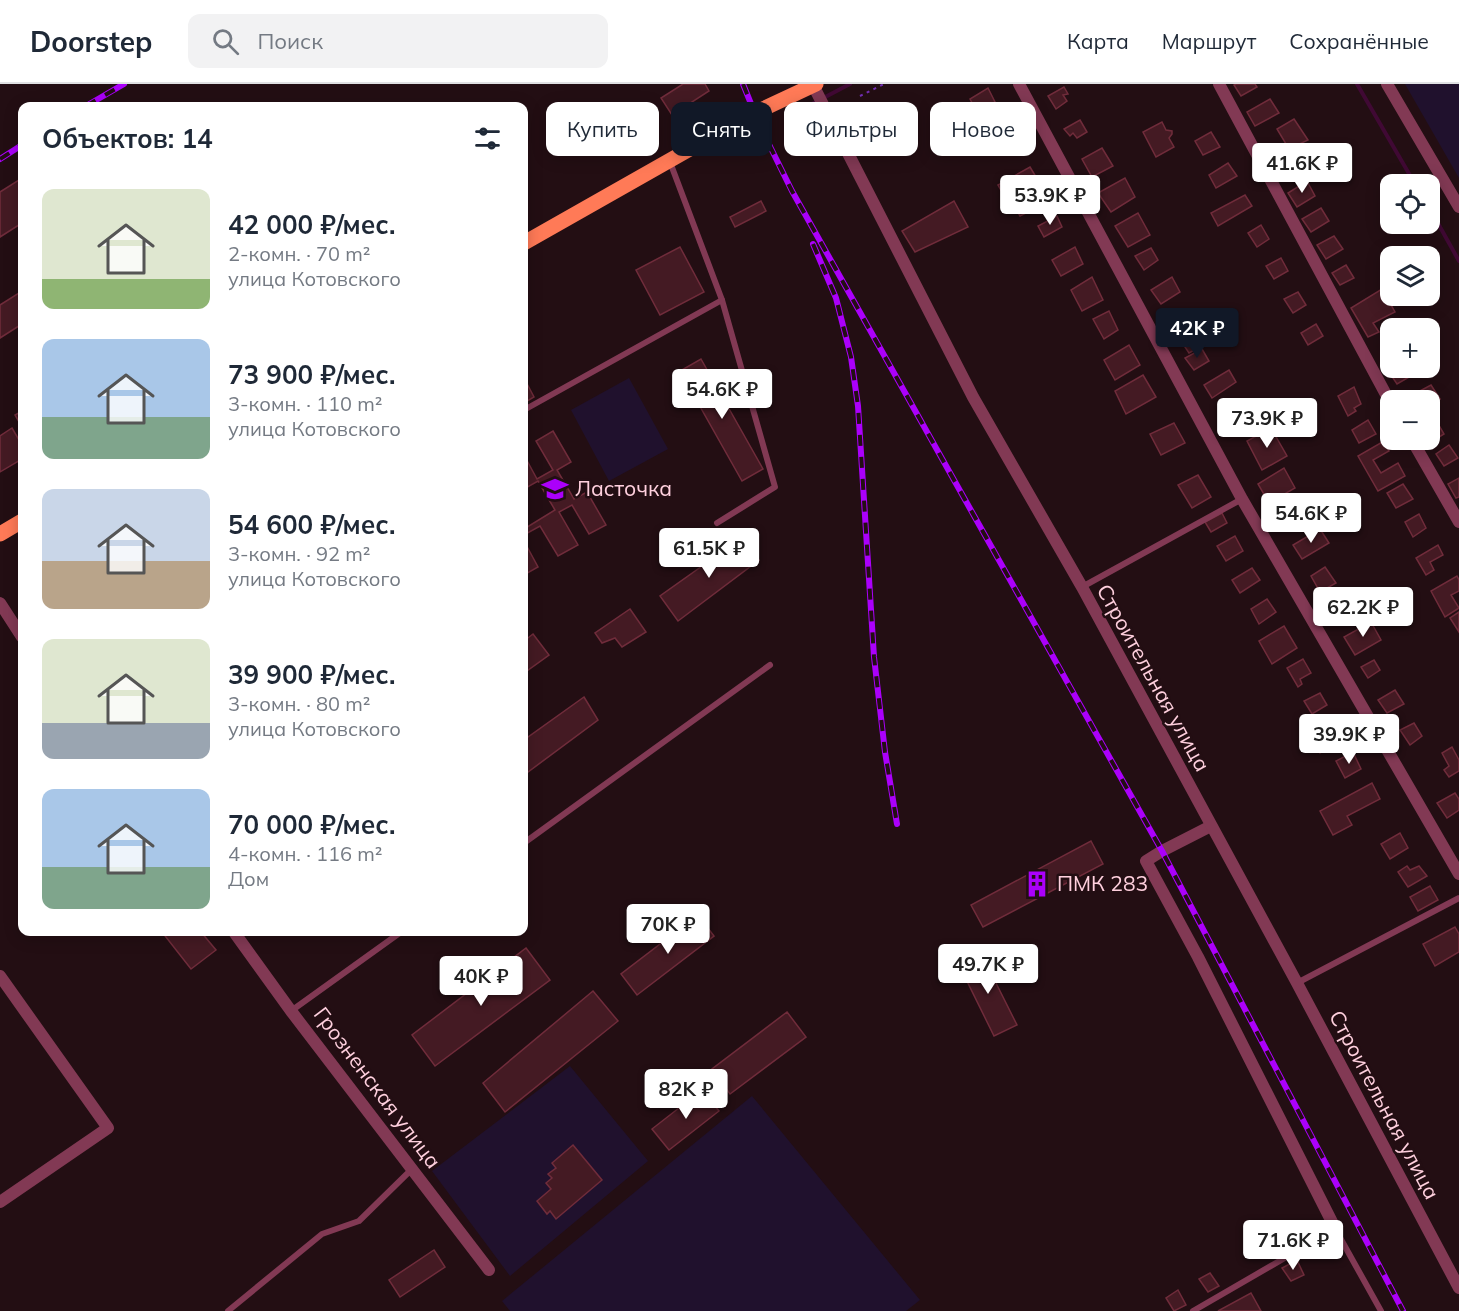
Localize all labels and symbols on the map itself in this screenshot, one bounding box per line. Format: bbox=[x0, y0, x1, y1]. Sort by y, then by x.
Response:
pin: 41.6K ₽ bbox=[1247, 143, 1357, 194]
pin: 53.9K ₽ bbox=[995, 175, 1105, 226]
pin: 42K ₽ bbox=[1155, 308, 1239, 359]
pin: 54.6K ₽ bbox=[667, 369, 777, 420]
pin: 73.9K ₽ bbox=[1212, 398, 1322, 449]
school or university icon: Ласточка bbox=[540, 474, 570, 504]
place label: Ласточка bbox=[575, 475, 672, 501]
pin: 54.6K ₽ bbox=[1256, 493, 1366, 544]
pin: 61.5K ₽ bbox=[654, 528, 764, 579]
street label: Строительная улица bbox=[1092, 579, 1216, 776]
pin: 62.2K ₽ bbox=[1308, 587, 1418, 638]
pin: 39.9K ₽ bbox=[1294, 714, 1404, 765]
building icon: ПМК 283 bbox=[1022, 869, 1052, 899]
place label: ПМК 283 bbox=[1057, 870, 1148, 896]
pin: 70K ₽ bbox=[626, 904, 710, 955]
pin: 49.7K ₽ bbox=[933, 944, 1043, 995]
pin: 40K ₽ bbox=[439, 956, 523, 1007]
street label: Грозненская улица bbox=[309, 1002, 447, 1173]
street label: Строительная улица bbox=[1324, 1006, 1446, 1203]
pin: 82K ₽ bbox=[644, 1069, 728, 1120]
pin: 71.6K ₽ bbox=[1238, 1220, 1348, 1271]

